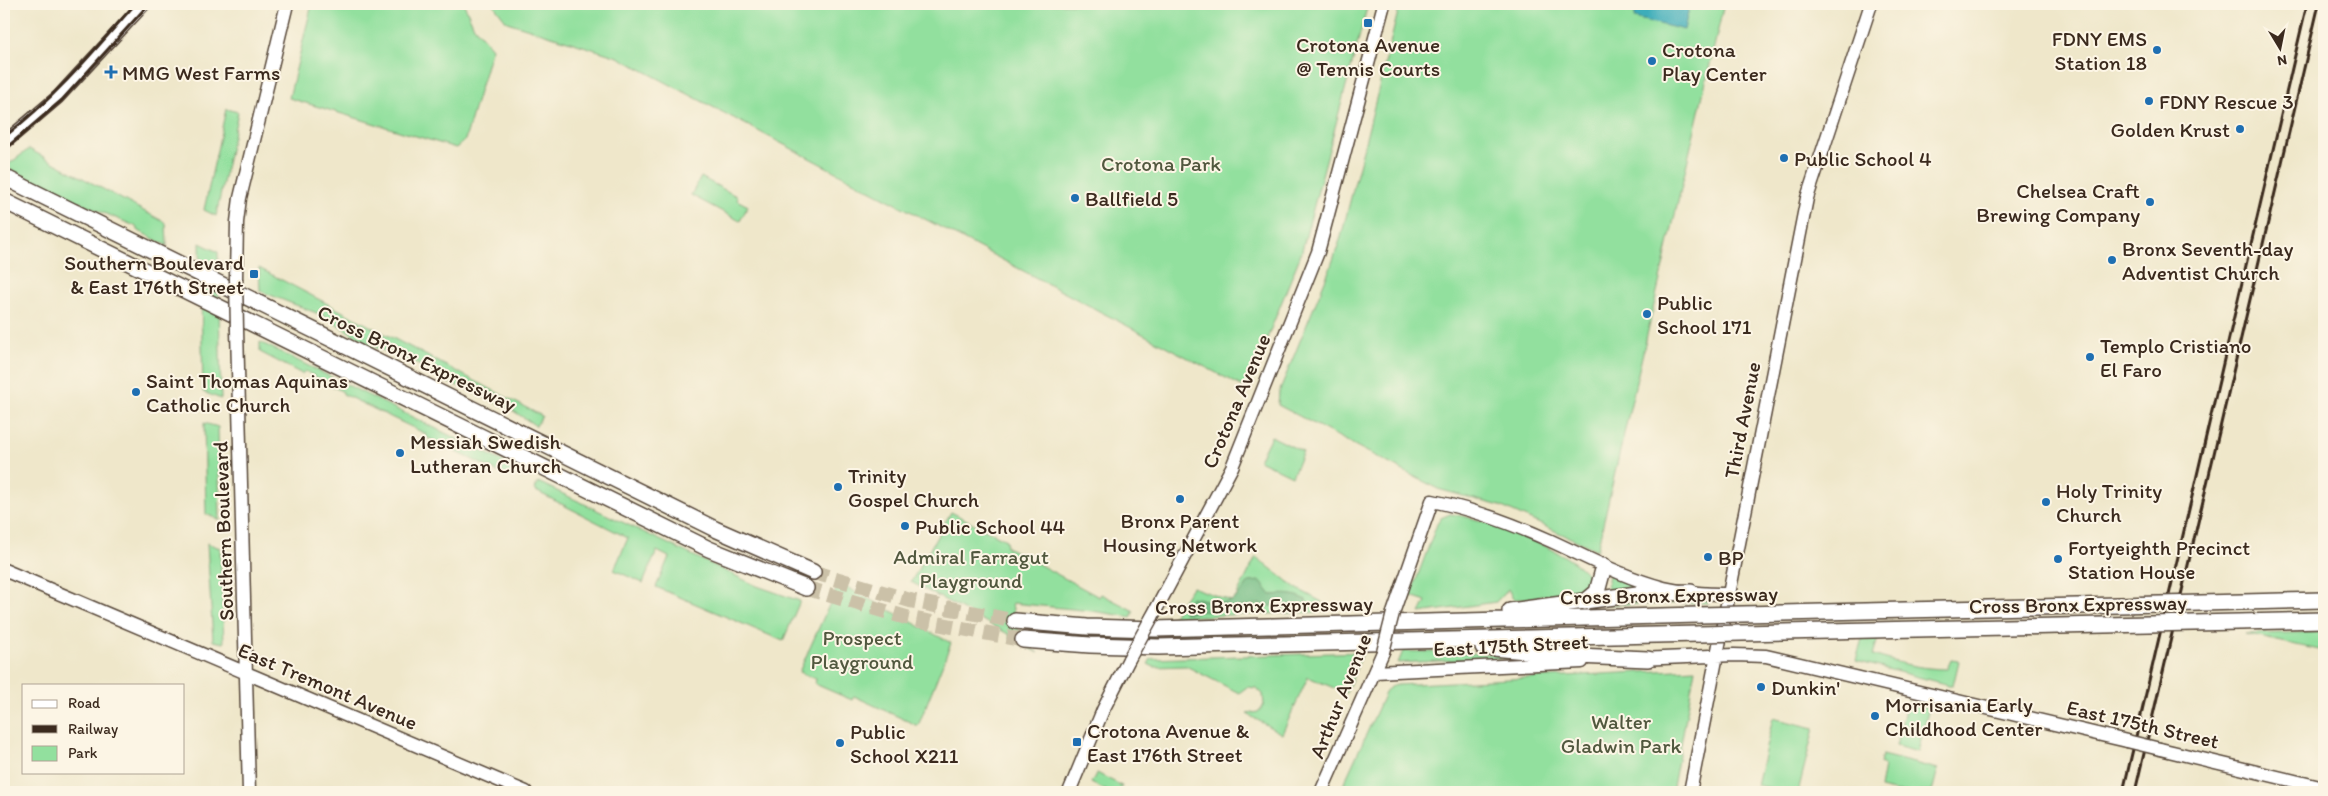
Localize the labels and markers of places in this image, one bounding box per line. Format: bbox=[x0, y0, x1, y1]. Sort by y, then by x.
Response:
marker: Crotona Avenue @ Tennis Courts bbox=[1362, 17, 1374, 29]
place label: FDNY EMS Station 18 bbox=[2052, 26, 2147, 75]
place label: Crotona Avenue @ Tennis Courts bbox=[1296, 32, 1440, 81]
place label: Crotona Play Center bbox=[1662, 37, 1767, 86]
marker: FDNY EMS Station 18 bbox=[2151, 44, 2163, 56]
marker: Crotona Play Center bbox=[1646, 55, 1658, 67]
place label: MMG West Farms bbox=[122, 60, 280, 85]
marker: MMG West Farms bbox=[104, 65, 118, 79]
place label: FDNY Rescue 3 bbox=[2159, 89, 2294, 114]
marker: FDNY Rescue 3 bbox=[2143, 95, 2155, 107]
place label: Golden Krust bbox=[2111, 117, 2230, 142]
marker: Golden Krust bbox=[2234, 123, 2246, 135]
place label: Public School 4 bbox=[1794, 146, 1932, 171]
marker: Public School 4 bbox=[1778, 152, 1790, 164]
place label: Chelsea Craft Brewing Company bbox=[1976, 178, 2140, 227]
place label: Ballfield 5 bbox=[1085, 186, 1178, 211]
marker: Ballfield 5 bbox=[1069, 192, 1081, 204]
marker: Chelsea Craft Brewing Company bbox=[2144, 196, 2156, 208]
place label: Bronx Seventh-day Adventist Church bbox=[2122, 236, 2294, 285]
place label: Southern Boulevard & East 176th Street bbox=[64, 250, 244, 299]
marker: Bronx Seventh-day Adventist Church bbox=[2106, 254, 2118, 266]
marker: Southern Boulevard & East 176th Street bbox=[248, 268, 260, 280]
place label: Public School 171 bbox=[1657, 290, 1752, 339]
marker: Public School 171 bbox=[1641, 308, 1653, 320]
place label: Templo Cristiano El Faro bbox=[2100, 333, 2252, 382]
marker: Templo Cristiano El Faro bbox=[2084, 351, 2096, 363]
place label: Saint Thomas Aquinas Catholic Church bbox=[146, 368, 348, 417]
marker: Saint Thomas Aquinas Catholic Church bbox=[130, 386, 142, 398]
place label: Messiah Swedish Lutheran Church bbox=[410, 429, 562, 478]
marker: Messiah Swedish Lutheran Church bbox=[394, 447, 406, 459]
place label: Trinity Gospel Church bbox=[848, 463, 980, 512]
place label: Holy Trinity Church bbox=[2056, 478, 2162, 527]
marker: Trinity Gospel Church bbox=[832, 481, 844, 493]
marker: Bronx Parent Housing Network bbox=[1174, 493, 1186, 505]
marker: Holy Trinity Church bbox=[2040, 496, 2052, 508]
place label: Bronx Parent Housing Network bbox=[1103, 508, 1257, 557]
place label: Public School 44 bbox=[915, 514, 1066, 539]
marker: Public School 44 bbox=[899, 520, 911, 532]
place label: Fortyeighth Precinct Station House bbox=[2068, 535, 2250, 584]
place label: BP bbox=[1718, 545, 1744, 570]
marker: BP bbox=[1702, 551, 1714, 563]
marker: Fortyeighth Precinct Station House bbox=[2052, 553, 2064, 565]
place label: Dunkin' bbox=[1771, 675, 1840, 700]
marker: Dunkin' bbox=[1755, 681, 1767, 693]
place label: Morrisania Early Childhood Center bbox=[1885, 692, 2042, 741]
marker: Morrisania Early Childhood Center bbox=[1869, 710, 1881, 722]
place label: Crotona Avenue & East 176th Street bbox=[1087, 718, 1250, 767]
place label: Public School X211 bbox=[850, 719, 959, 768]
marker: Crotona Avenue & East 176th Street bbox=[1071, 736, 1083, 748]
marker: Public School X211 bbox=[834, 737, 846, 749]

